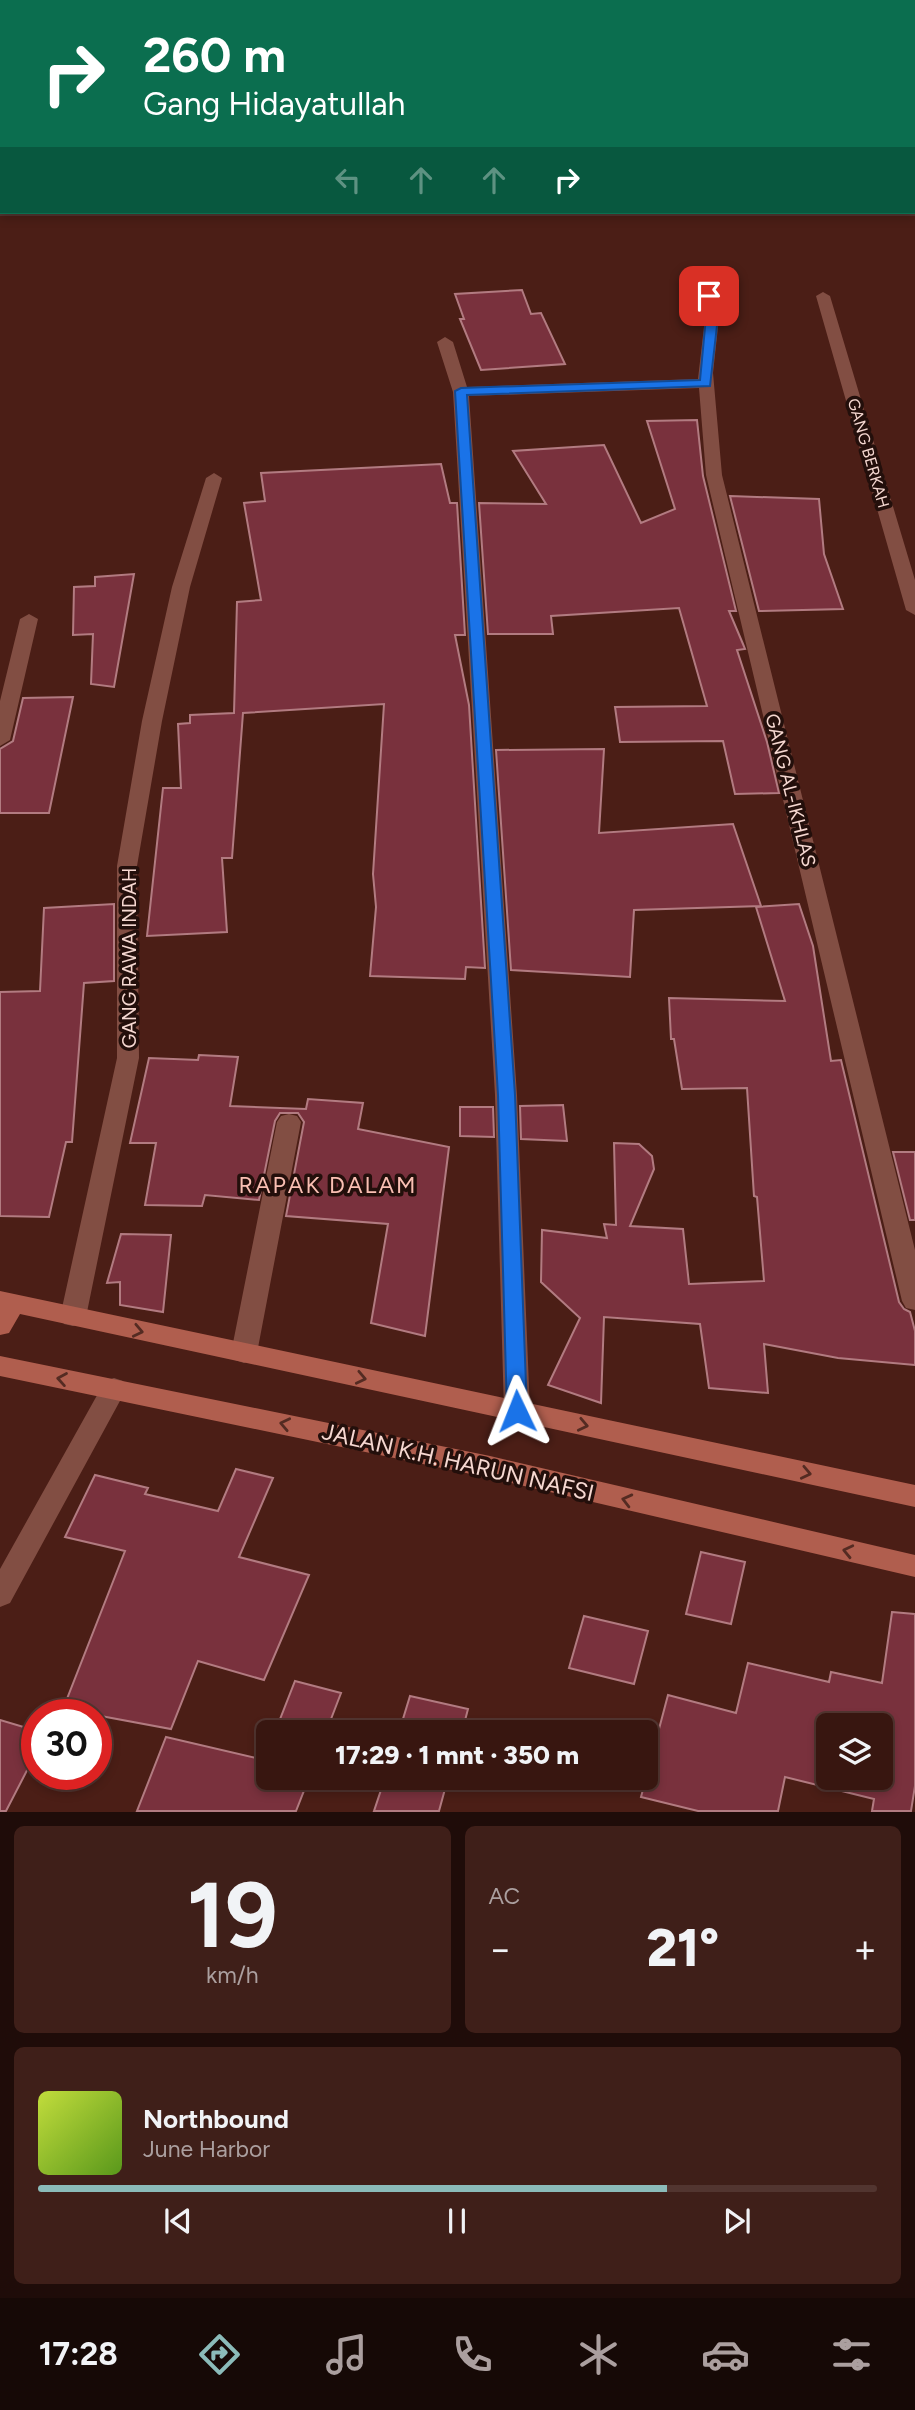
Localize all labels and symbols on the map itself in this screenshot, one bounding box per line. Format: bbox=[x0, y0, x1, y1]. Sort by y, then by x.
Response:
pin bbox=[679, 266, 739, 326]
street label: GANG BERKAH bbox=[844, 396, 893, 510]
street label: GANG AL-IKHLAS bbox=[760, 711, 821, 869]
street label: GANG RAWA INDAH bbox=[118, 868, 141, 1048]
district label: RAPAK DALAM bbox=[239, 1171, 418, 1199]
one-way arrow bbox=[132, 1322, 144, 1337]
one-way arrow bbox=[355, 1370, 367, 1385]
one-way arrow bbox=[56, 1372, 68, 1387]
position arrow bbox=[480, 1374, 554, 1448]
one-way arrow bbox=[279, 1417, 291, 1432]
street label: JALAN K.H. HARUN NAFSI bbox=[319, 1417, 597, 1507]
one-way arrow bbox=[577, 1417, 589, 1432]
one-way arrow bbox=[800, 1464, 812, 1479]
one-way arrow bbox=[621, 1494, 633, 1508]
one-way arrow bbox=[842, 1545, 854, 1559]
speed limit sign: 30 bbox=[21, 1699, 112, 1790]

